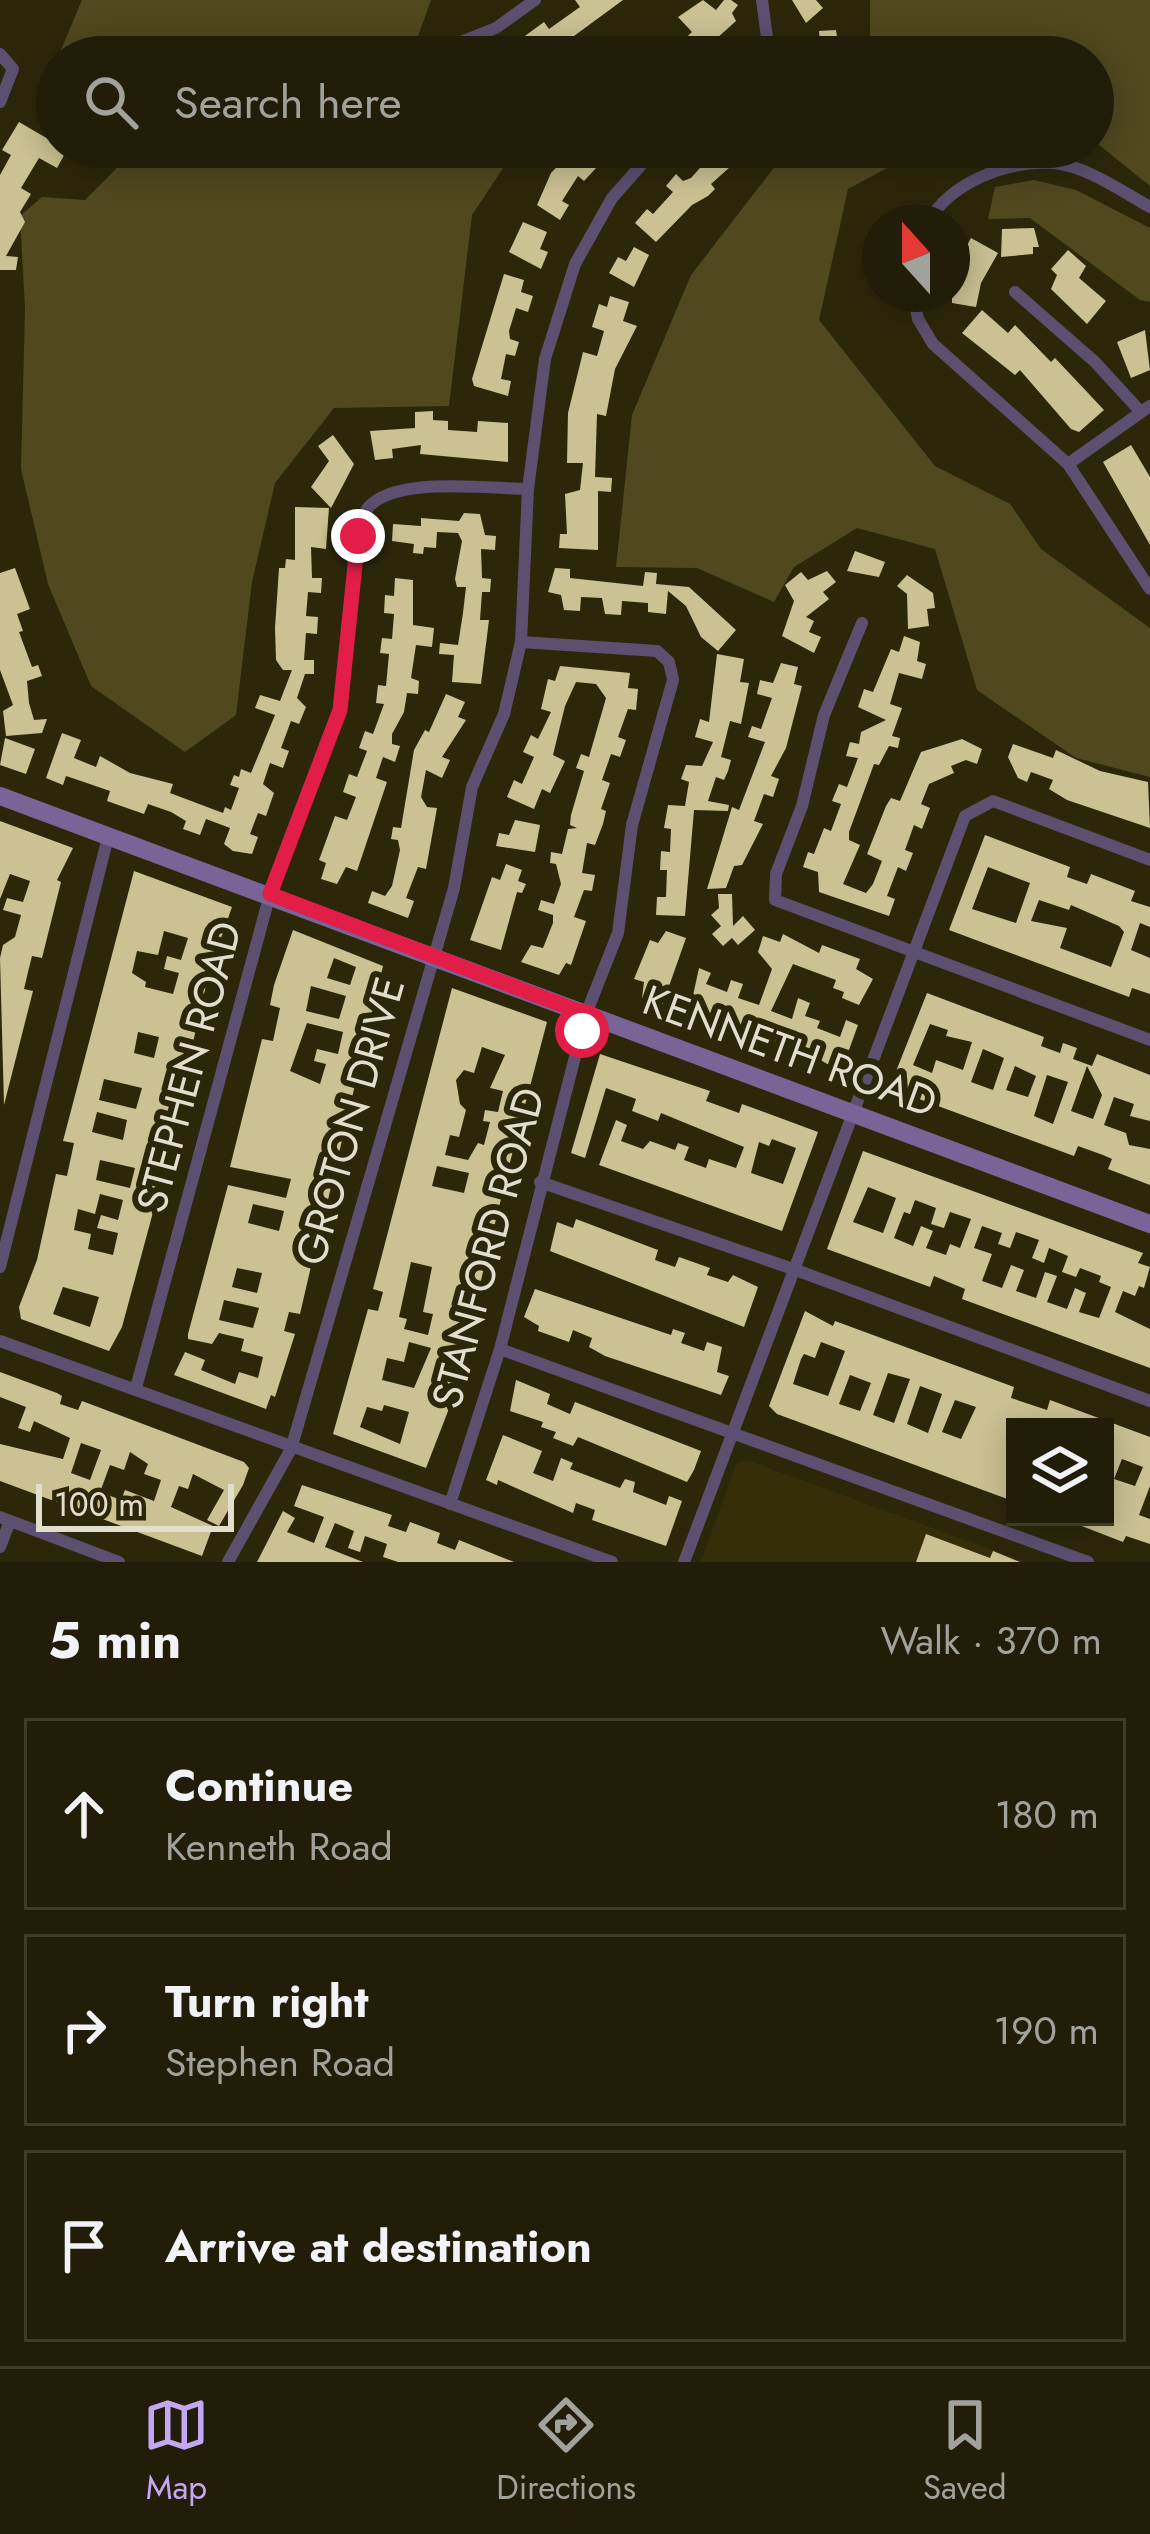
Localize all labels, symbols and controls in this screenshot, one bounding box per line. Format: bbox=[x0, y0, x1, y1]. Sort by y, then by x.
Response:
search box bbox=[36, 36, 1114, 168]
icon: search bbox=[78, 69, 144, 135]
text: Search here bbox=[174, 70, 402, 135]
north arrow bbox=[862, 204, 970, 312]
route end bbox=[331, 509, 385, 563]
street label: STEPHEN ROAD bbox=[121, 915, 257, 1219]
street label: GROTON DRIVE bbox=[280, 970, 420, 1272]
street label: KENNETH ROAD bbox=[634, 970, 946, 1132]
route start bbox=[555, 1004, 609, 1058]
street label: STANFORD ROAD bbox=[416, 1081, 560, 1415]
map controls bbox=[1006, 1418, 1114, 1526]
button: layers bbox=[1006, 1418, 1114, 1526]
scale bar bbox=[36, 1478, 234, 1531]
text: 100 m bbox=[54, 1481, 144, 1528]
text: 5 min bbox=[48, 1603, 181, 1677]
text: Walk · 370 m bbox=[881, 1612, 1102, 1669]
text: Continue bbox=[165, 1753, 353, 1818]
icon: ahead bbox=[51, 1781, 117, 1847]
text: 180 m bbox=[995, 1786, 1099, 1843]
text: Kenneth Road bbox=[165, 1818, 393, 1875]
text: Turn right bbox=[165, 1969, 369, 2034]
icon: right bbox=[51, 1997, 117, 2063]
text: 190 m bbox=[993, 2002, 1099, 2059]
text: Stephen Road bbox=[165, 2034, 395, 2091]
icon: arrive bbox=[51, 2213, 117, 2279]
text: Arrive at destination bbox=[165, 2214, 592, 2279]
tab: Map bbox=[143, 2392, 209, 2511]
tab: Directions bbox=[496, 2392, 636, 2511]
tab: Saved bbox=[923, 2392, 1007, 2511]

